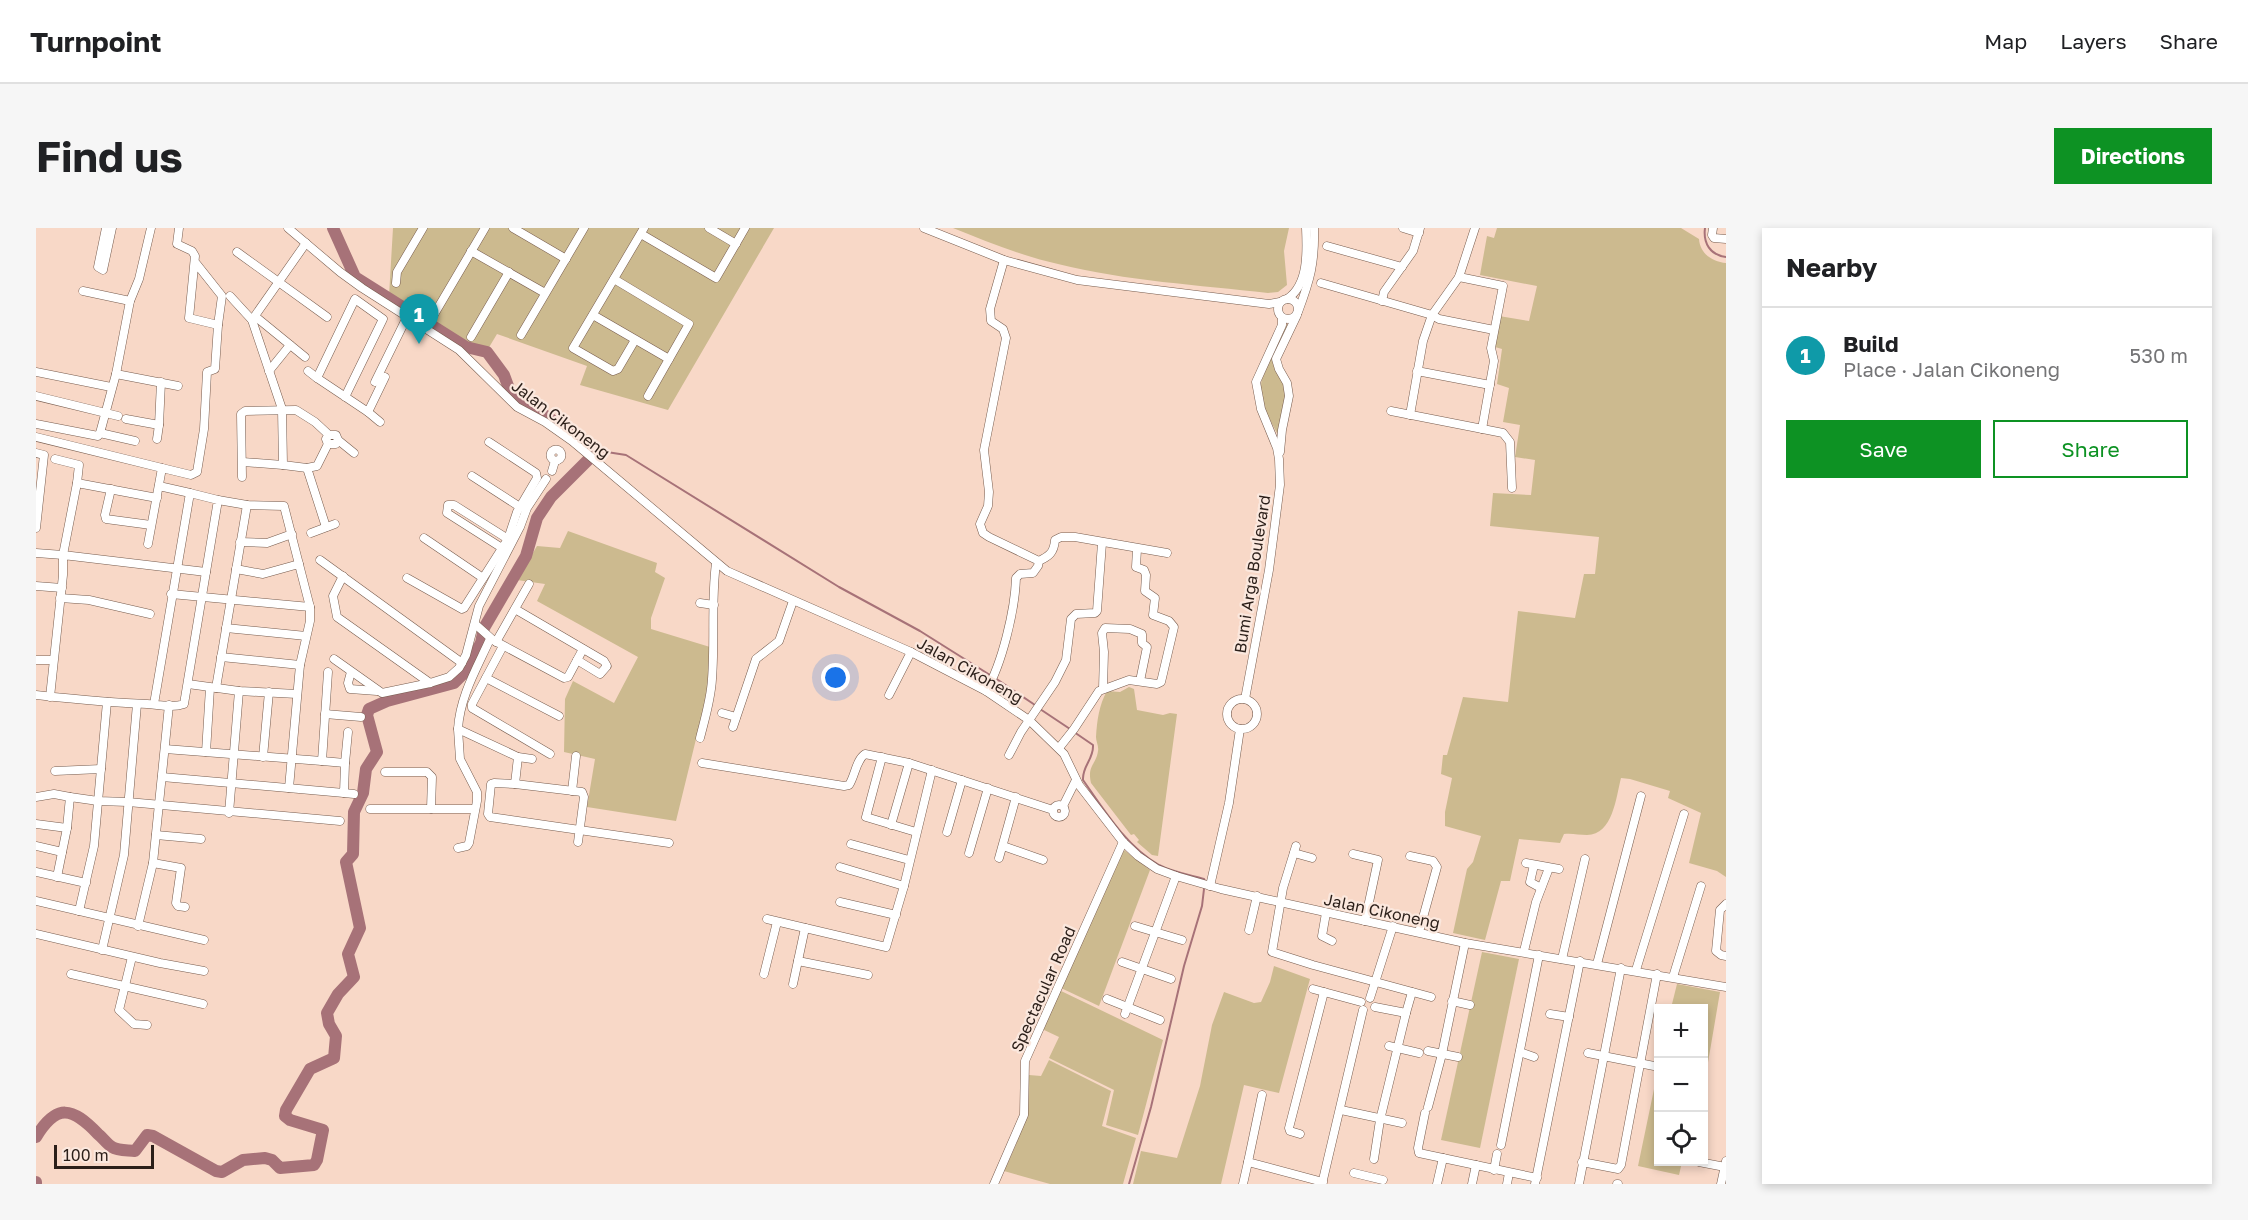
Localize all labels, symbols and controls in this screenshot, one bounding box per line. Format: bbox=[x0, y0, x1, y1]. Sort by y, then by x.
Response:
text: Turnpoint bbox=[30, 25, 161, 58]
text: Map bbox=[1984, 28, 2027, 54]
text: Layers bbox=[2060, 28, 2127, 54]
text: Share bbox=[2160, 28, 2218, 54]
button: Directions bbox=[2054, 128, 2212, 184]
text: Find us bbox=[36, 131, 183, 181]
text: Nearby bbox=[1786, 252, 1877, 283]
pin: 1 bbox=[400, 294, 439, 344]
text: Build bbox=[1843, 330, 1898, 357]
text: 1 bbox=[1800, 343, 1811, 367]
text: 530 m bbox=[2130, 343, 2188, 367]
text: Place · Jalan Cikoneng bbox=[1843, 357, 2060, 381]
street label: Jalan Cikoneng bbox=[508, 375, 614, 463]
button: Save bbox=[1786, 420, 1981, 478]
button: Share bbox=[1993, 420, 2188, 478]
street label: Bumi Arga Boulevard bbox=[1230, 493, 1274, 655]
street label: Jalan Cikoneng bbox=[913, 633, 1027, 707]
your location bbox=[821, 663, 850, 692]
street label: Jalan Cikoneng bbox=[1322, 889, 1442, 933]
street label: Spectacular Road bbox=[1006, 923, 1080, 1055]
map controls bbox=[1654, 1004, 1708, 1166]
button: + bbox=[1654, 1004, 1708, 1058]
button: − bbox=[1654, 1058, 1708, 1112]
button: locate bbox=[1654, 1112, 1708, 1166]
scale bar bbox=[54, 1142, 154, 1170]
text: 100 m bbox=[63, 1145, 109, 1165]

